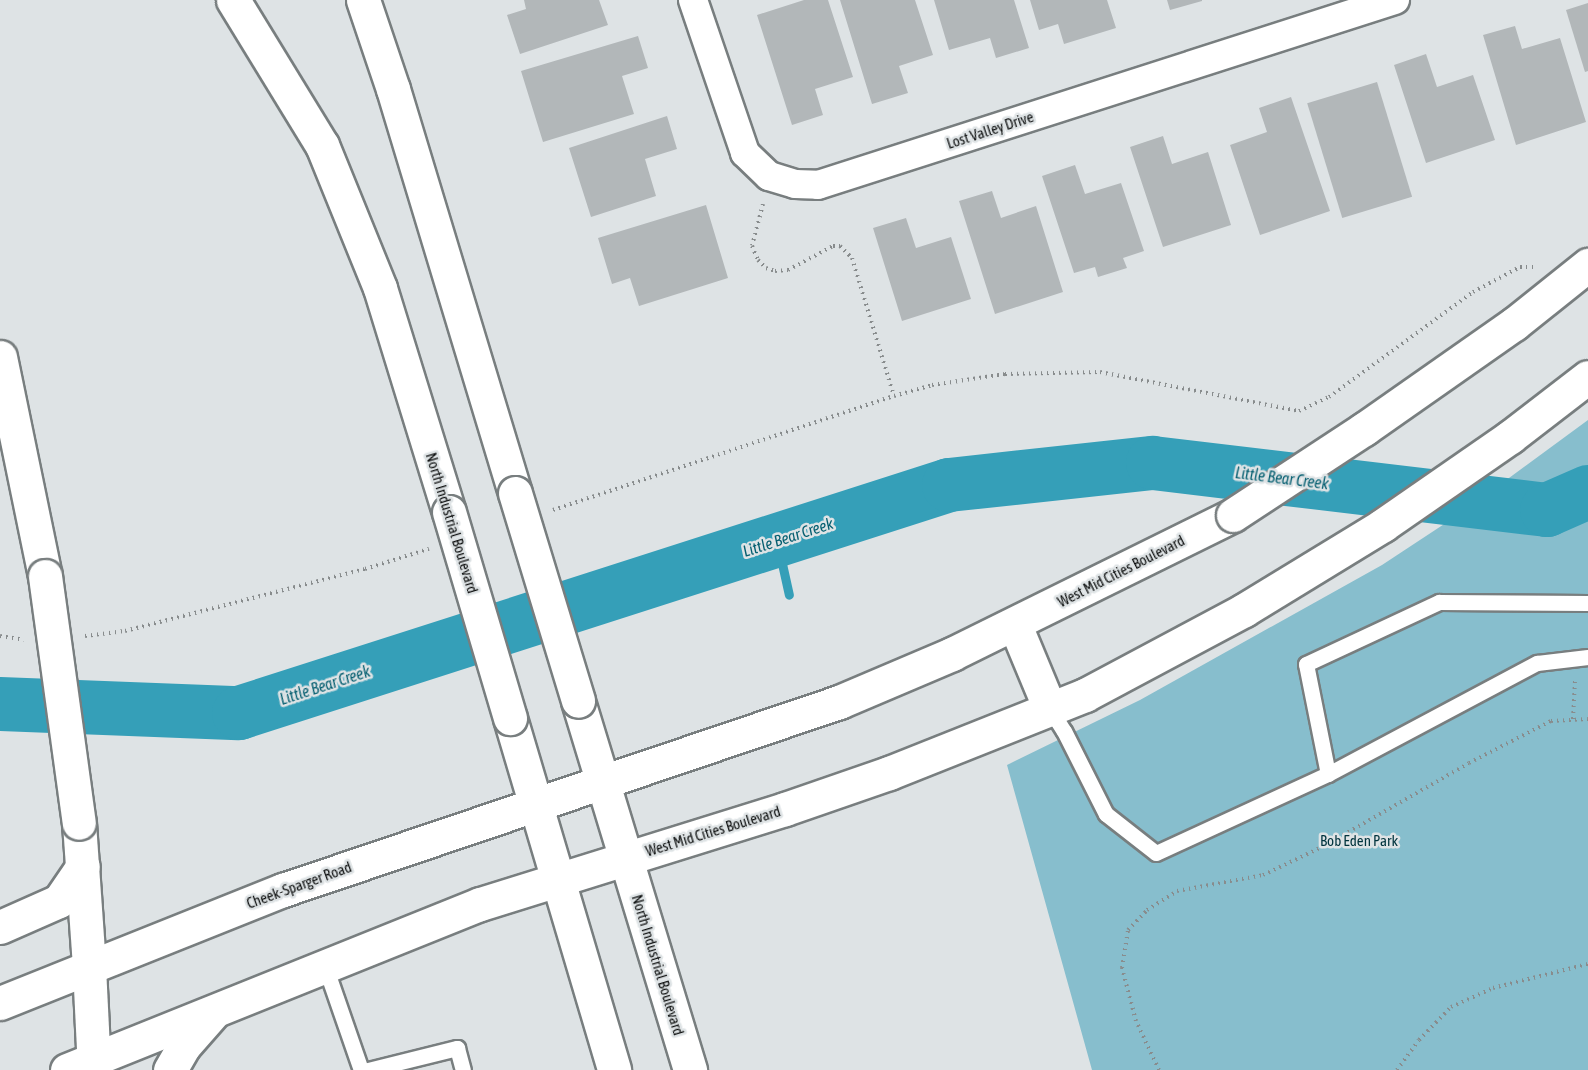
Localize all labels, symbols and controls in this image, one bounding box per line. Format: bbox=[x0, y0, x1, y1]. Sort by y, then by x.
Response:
street label: Lost Valley Drive bbox=[944, 108, 1036, 152]
street label: North Industrial Boulevard bbox=[422, 450, 482, 596]
water label: Little Bear Creek bbox=[1234, 463, 1330, 493]
water label: Little Bear Creek bbox=[740, 513, 836, 561]
street label: West Mid Cities Boulevard bbox=[1054, 531, 1188, 611]
water label: Little Bear Creek bbox=[277, 661, 373, 709]
street label: West Mid Cities Boulevard bbox=[643, 802, 783, 860]
park label: Bob Eden Park bbox=[1320, 832, 1398, 850]
street label: Cheek-Sparger Road bbox=[244, 858, 354, 912]
street label: North Industrial Boulevard bbox=[628, 892, 688, 1038]

